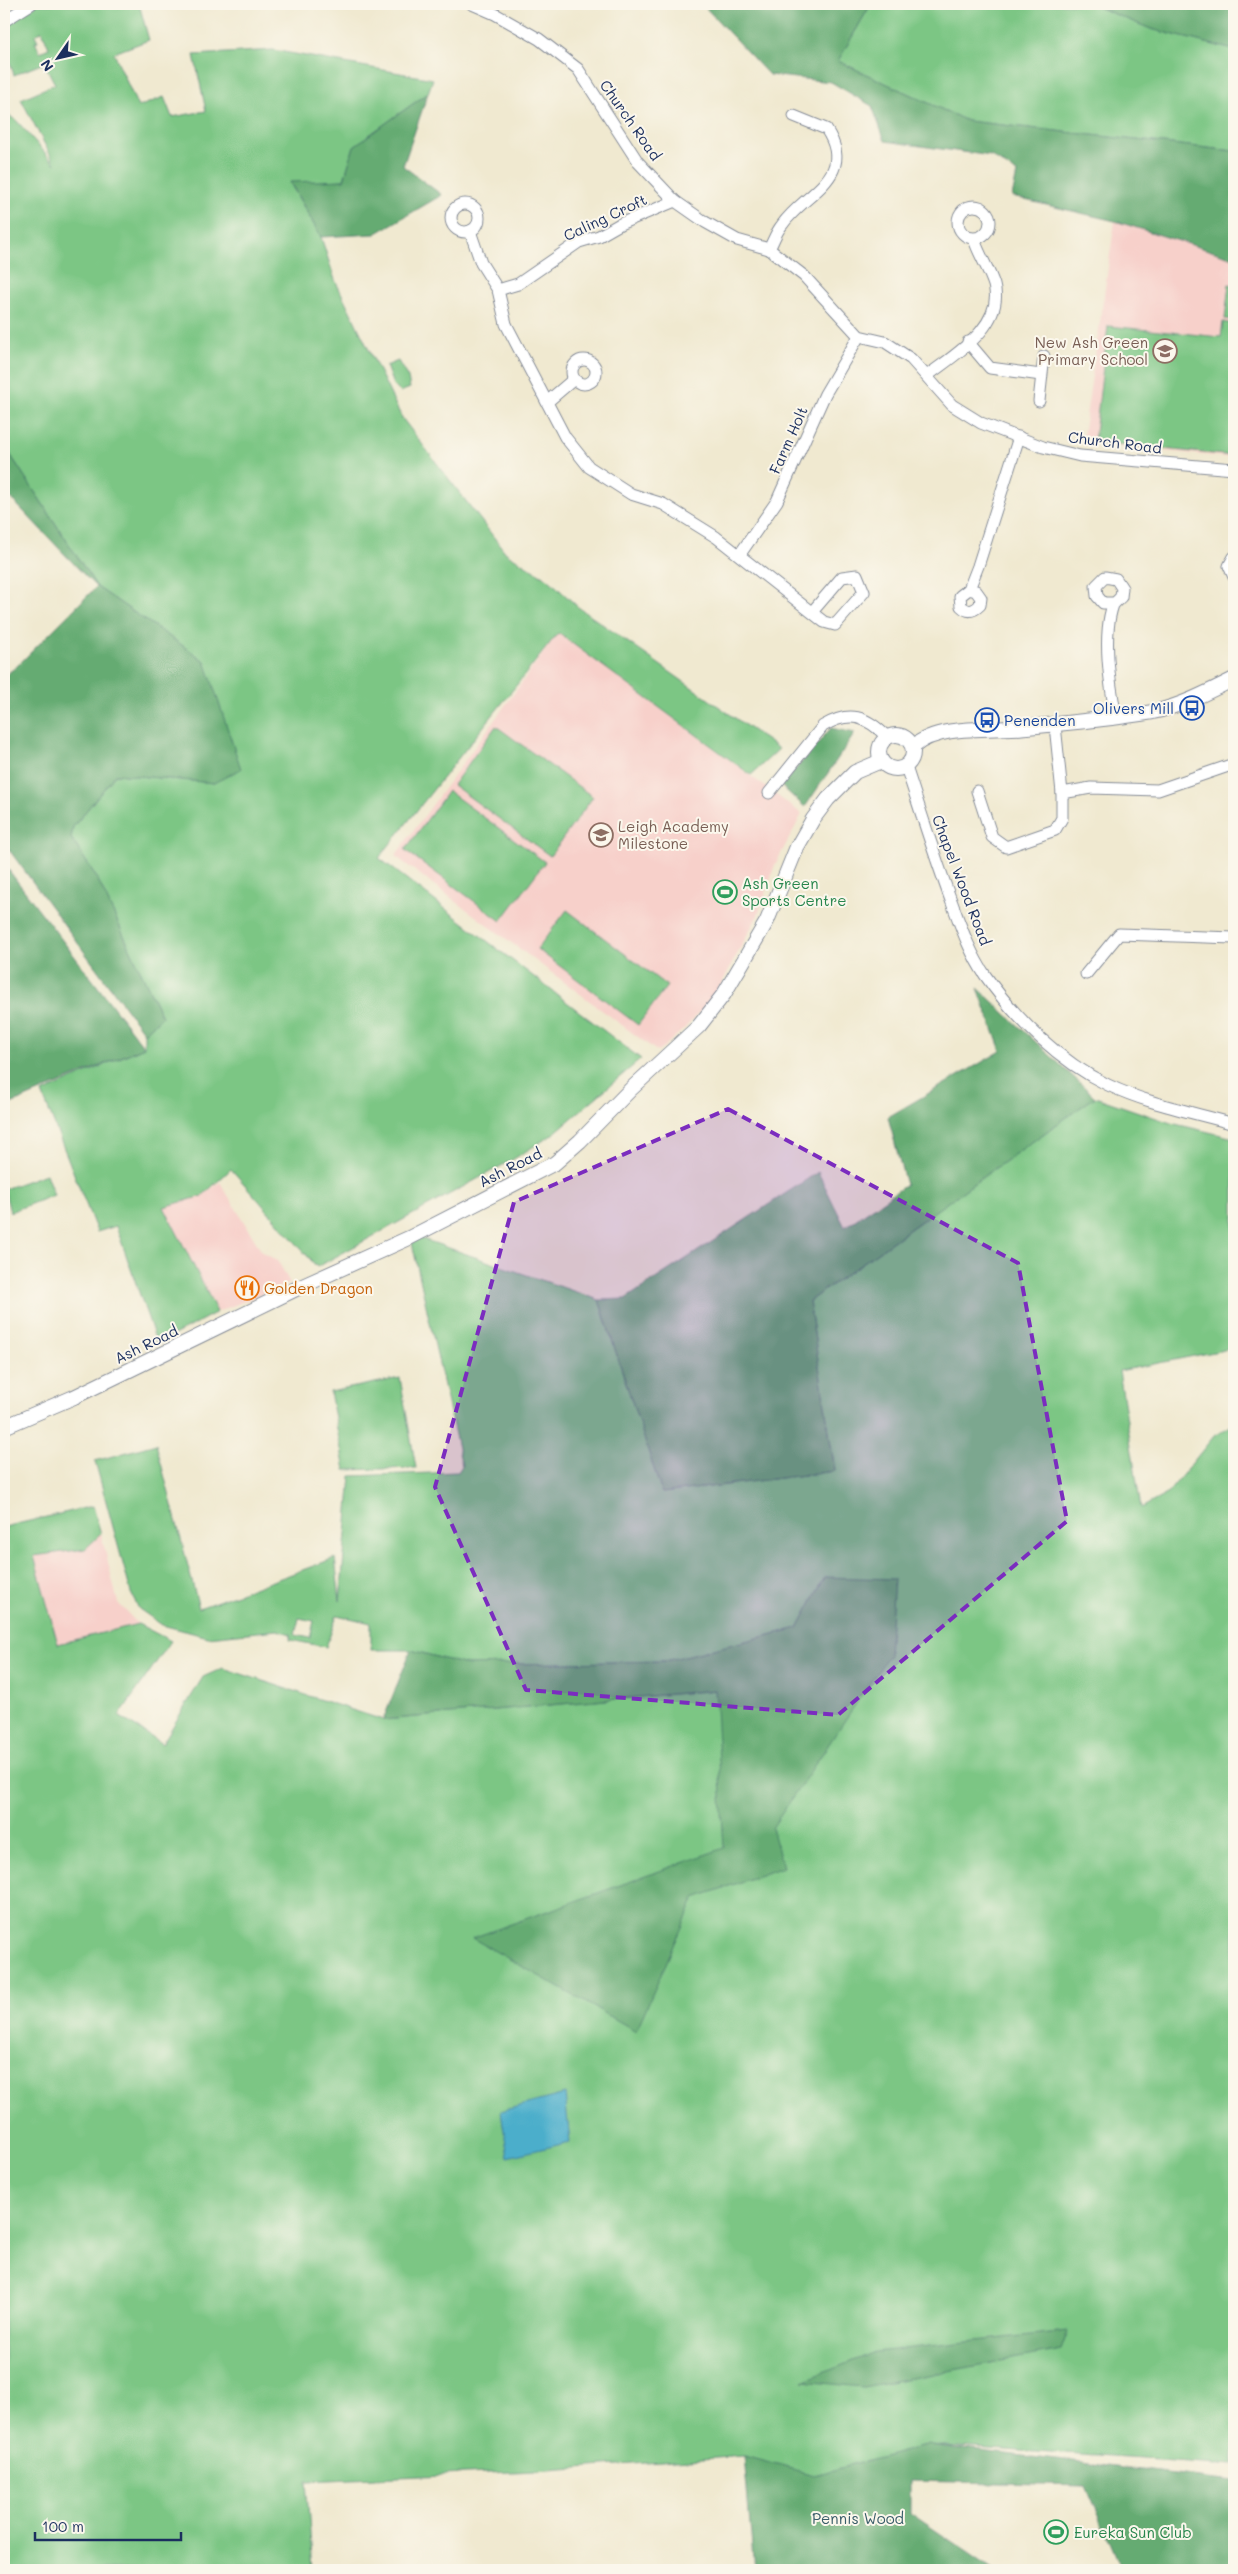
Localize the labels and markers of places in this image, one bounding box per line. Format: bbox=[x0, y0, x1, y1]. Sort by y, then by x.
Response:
place label: New Ash Green Primary School bbox=[1035, 332, 1148, 369]
school or university icon: New Ash Green Primary School bbox=[1152, 338, 1178, 364]
bus stop icon: Olivers Mill bbox=[1179, 695, 1205, 721]
place label: Olivers Mill bbox=[1093, 698, 1174, 718]
bus stop icon: Penenden bbox=[974, 707, 1000, 733]
place label: Penenden bbox=[1004, 710, 1075, 730]
place label: Leigh Academy Milestone bbox=[618, 816, 729, 853]
school or university icon: Leigh Academy Milestone bbox=[588, 822, 614, 848]
place label: Ash Green Sports Centre bbox=[742, 873, 847, 910]
sports icon: Ash Green Sports Centre bbox=[712, 879, 738, 905]
restaurant icon: Golden Dragon bbox=[234, 1275, 260, 1301]
place label: Golden Dragon bbox=[264, 1278, 373, 1298]
sports icon: Eureka Sun Club bbox=[1043, 2519, 1069, 2545]
place label: Eureka Sun Club bbox=[1074, 2522, 1192, 2542]

